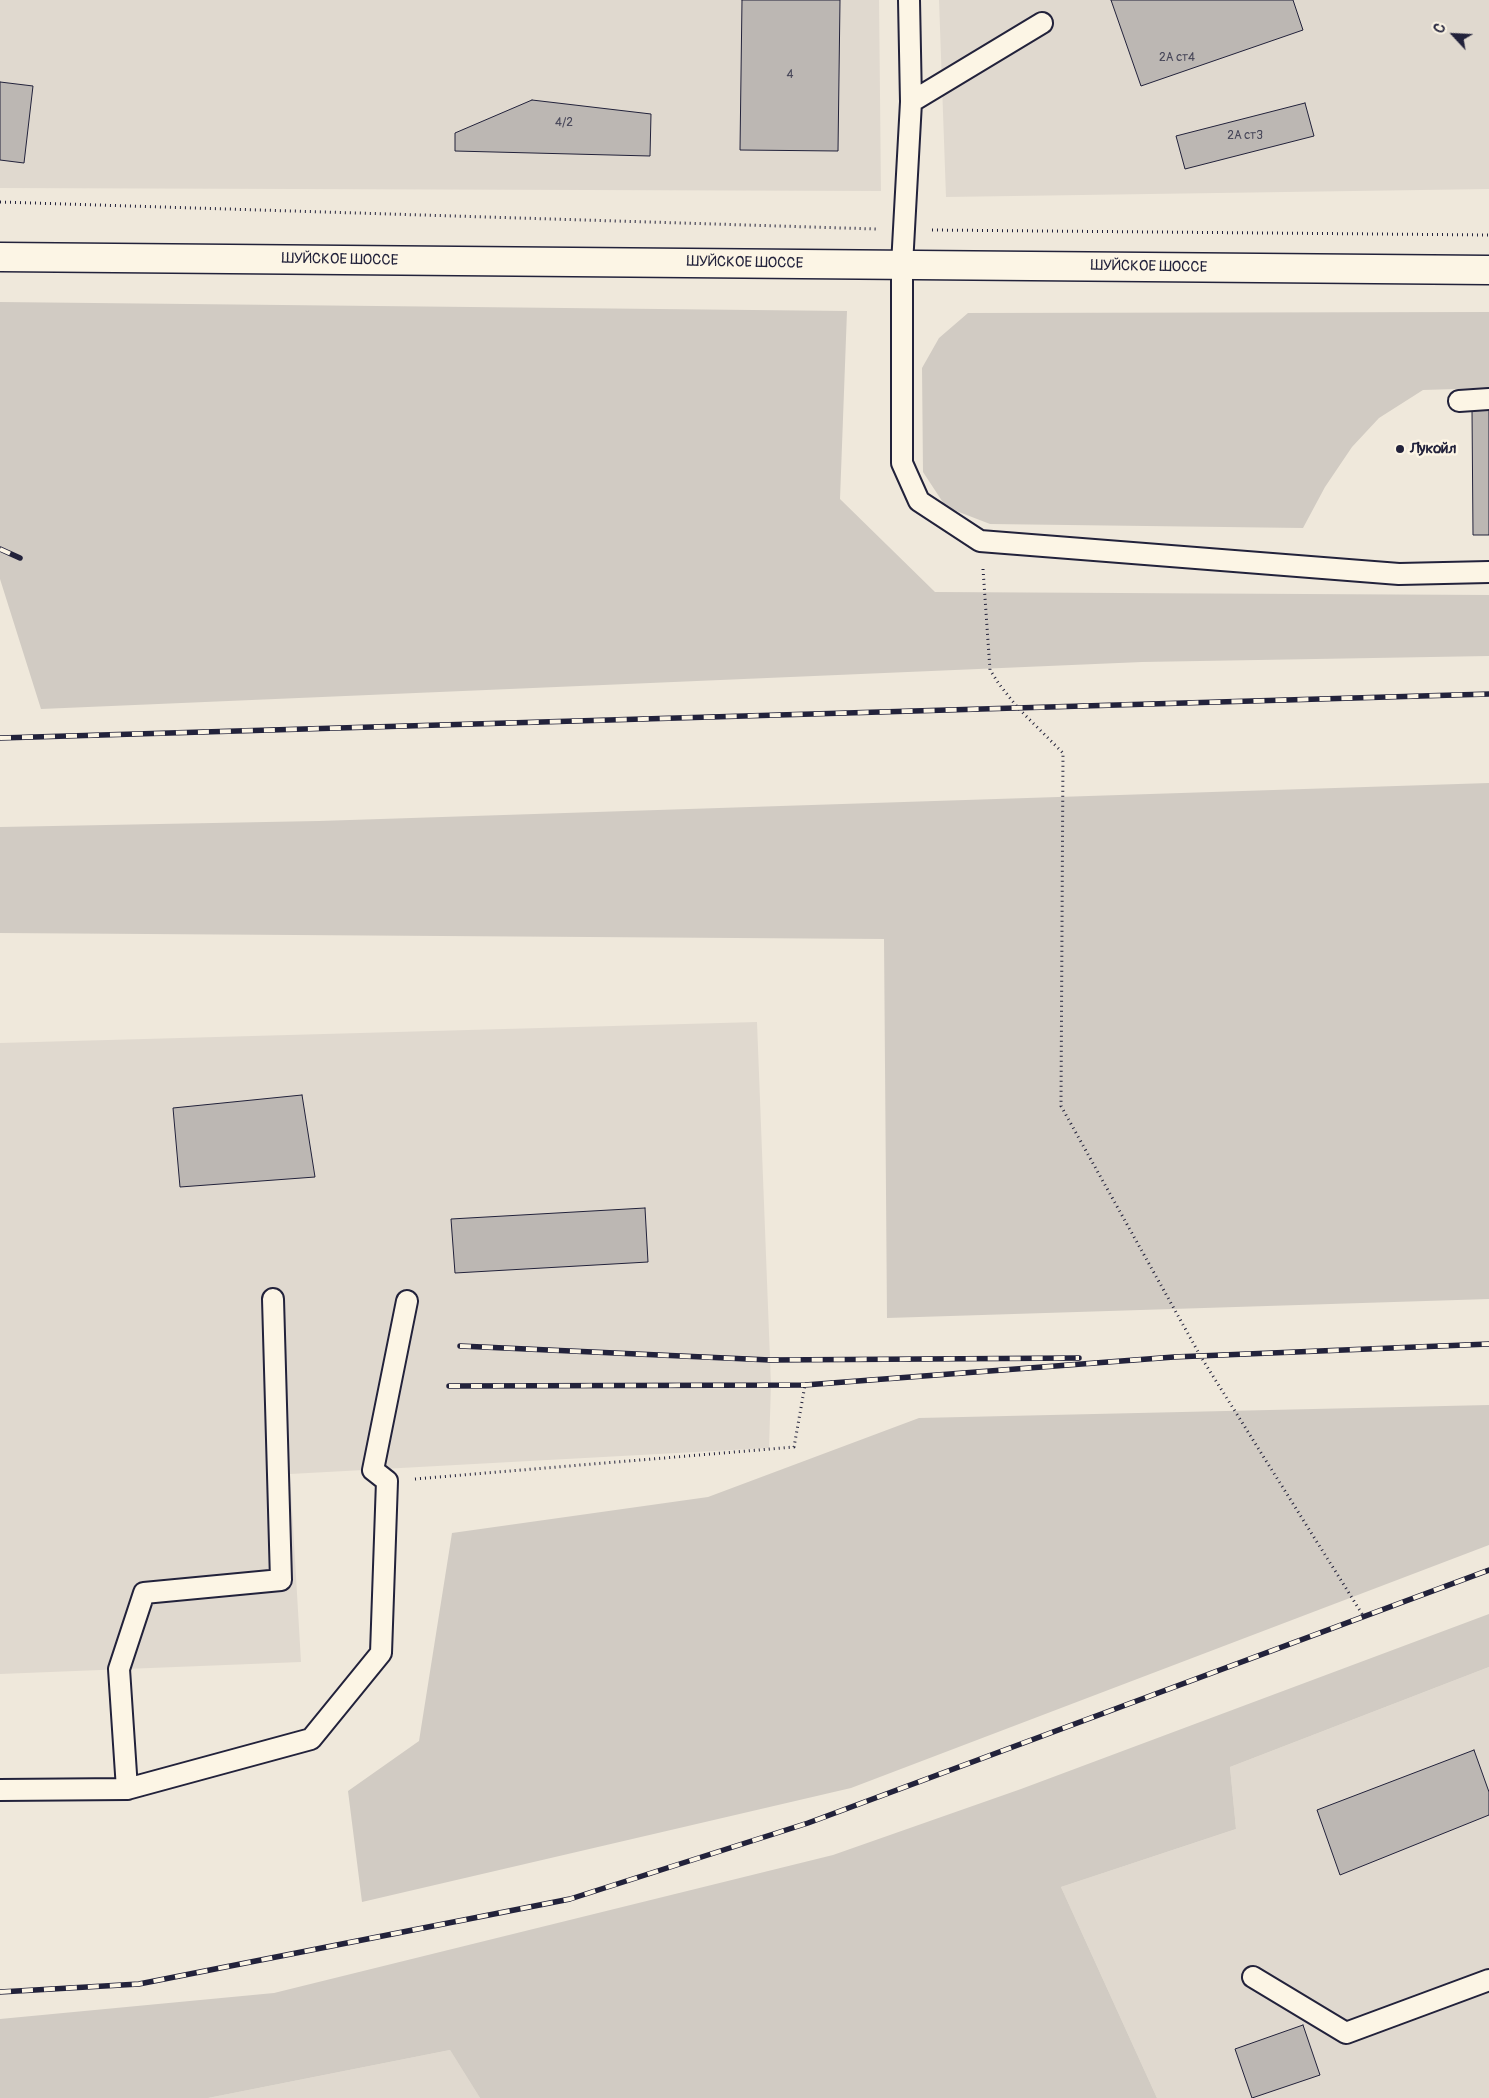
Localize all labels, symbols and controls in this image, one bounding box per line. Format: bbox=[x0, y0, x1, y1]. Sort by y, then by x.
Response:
north arrow bbox=[1429, 10, 1479, 60]
text: С bbox=[1430, 21, 1449, 36]
house number: 2А ст4 bbox=[1159, 51, 1195, 65]
house number: 4 bbox=[787, 68, 793, 82]
house number: 4/2 bbox=[555, 116, 573, 130]
house number: 2А ст3 bbox=[1227, 129, 1263, 143]
street label: ШУЙСКОЕ ШОССЕ bbox=[281, 250, 399, 270]
street label: ШУЙСКОЕ ШОССЕ bbox=[686, 253, 804, 273]
street label: ШУЙСКОЕ ШОССЕ bbox=[1090, 257, 1208, 277]
place label: Лукойл bbox=[1410, 440, 1456, 458]
marker: Лукойл bbox=[1394, 443, 1406, 455]

